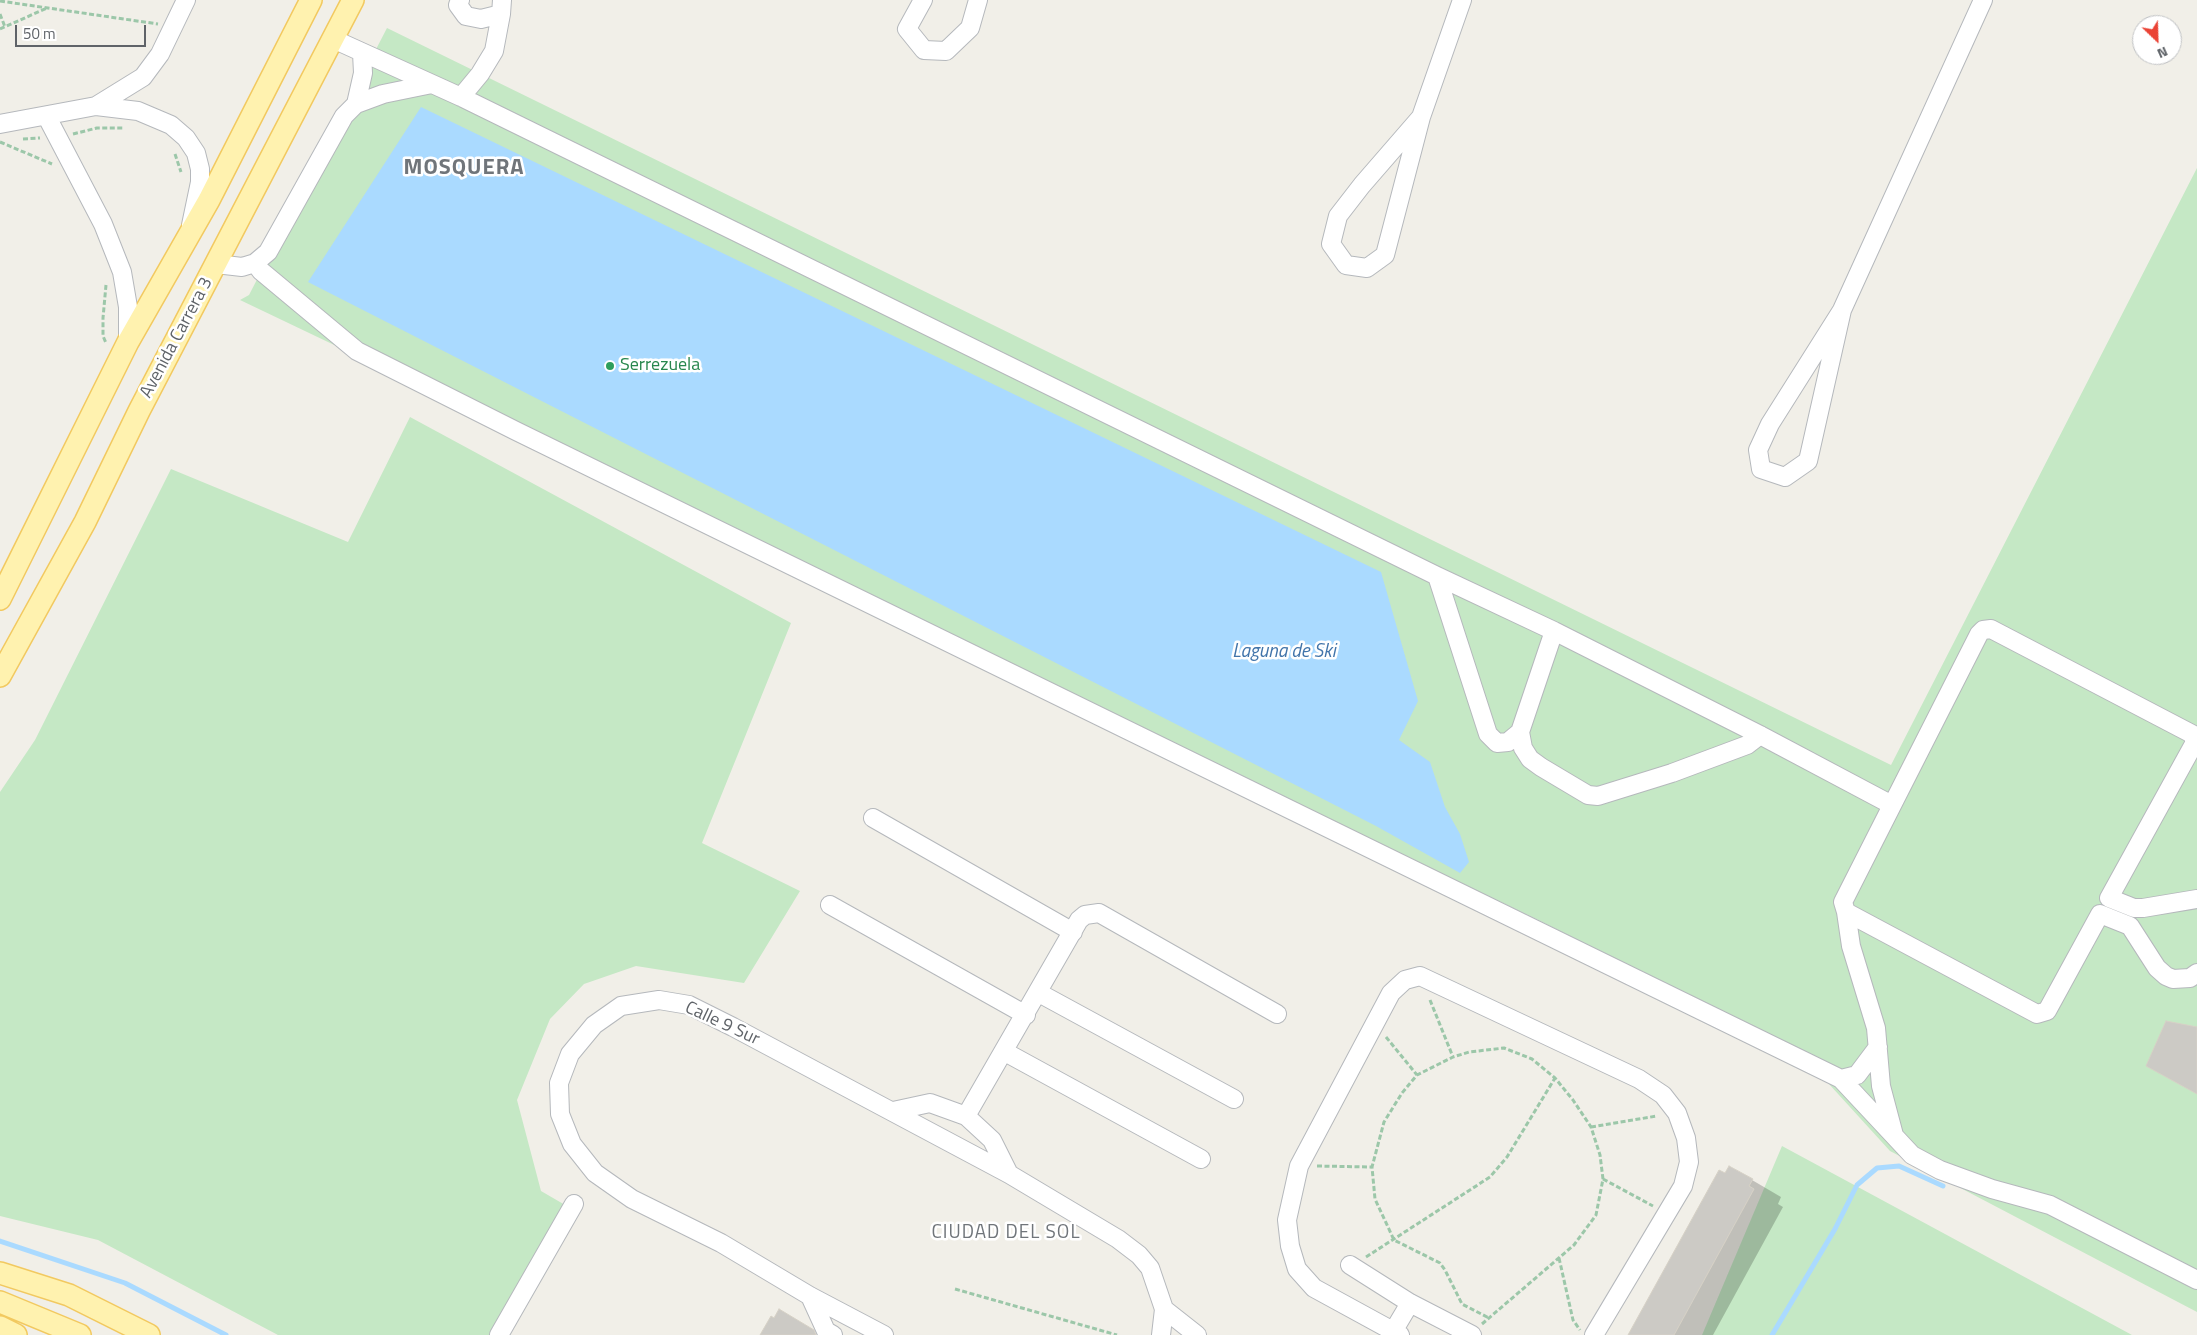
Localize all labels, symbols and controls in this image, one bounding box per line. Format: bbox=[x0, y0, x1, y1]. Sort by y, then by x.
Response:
scale bar bbox=[18, 15, 149, 47]
north arrow bbox=[2132, 15, 2182, 65]
text: 50 m bbox=[23, 22, 56, 45]
text: N bbox=[2154, 42, 2172, 65]
district label: MOSQUERA bbox=[403, 156, 525, 182]
street label: Avenida Carrera 3 bbox=[136, 274, 218, 402]
place label: Serrezuela bbox=[620, 355, 700, 377]
marker: Serrezuela bbox=[604, 360, 616, 372]
water label: Laguna de Ski bbox=[1232, 641, 1336, 663]
street label: Calle 9 Sur bbox=[681, 997, 763, 1051]
district label: CIUDAD DEL SOL bbox=[930, 1222, 1082, 1244]

